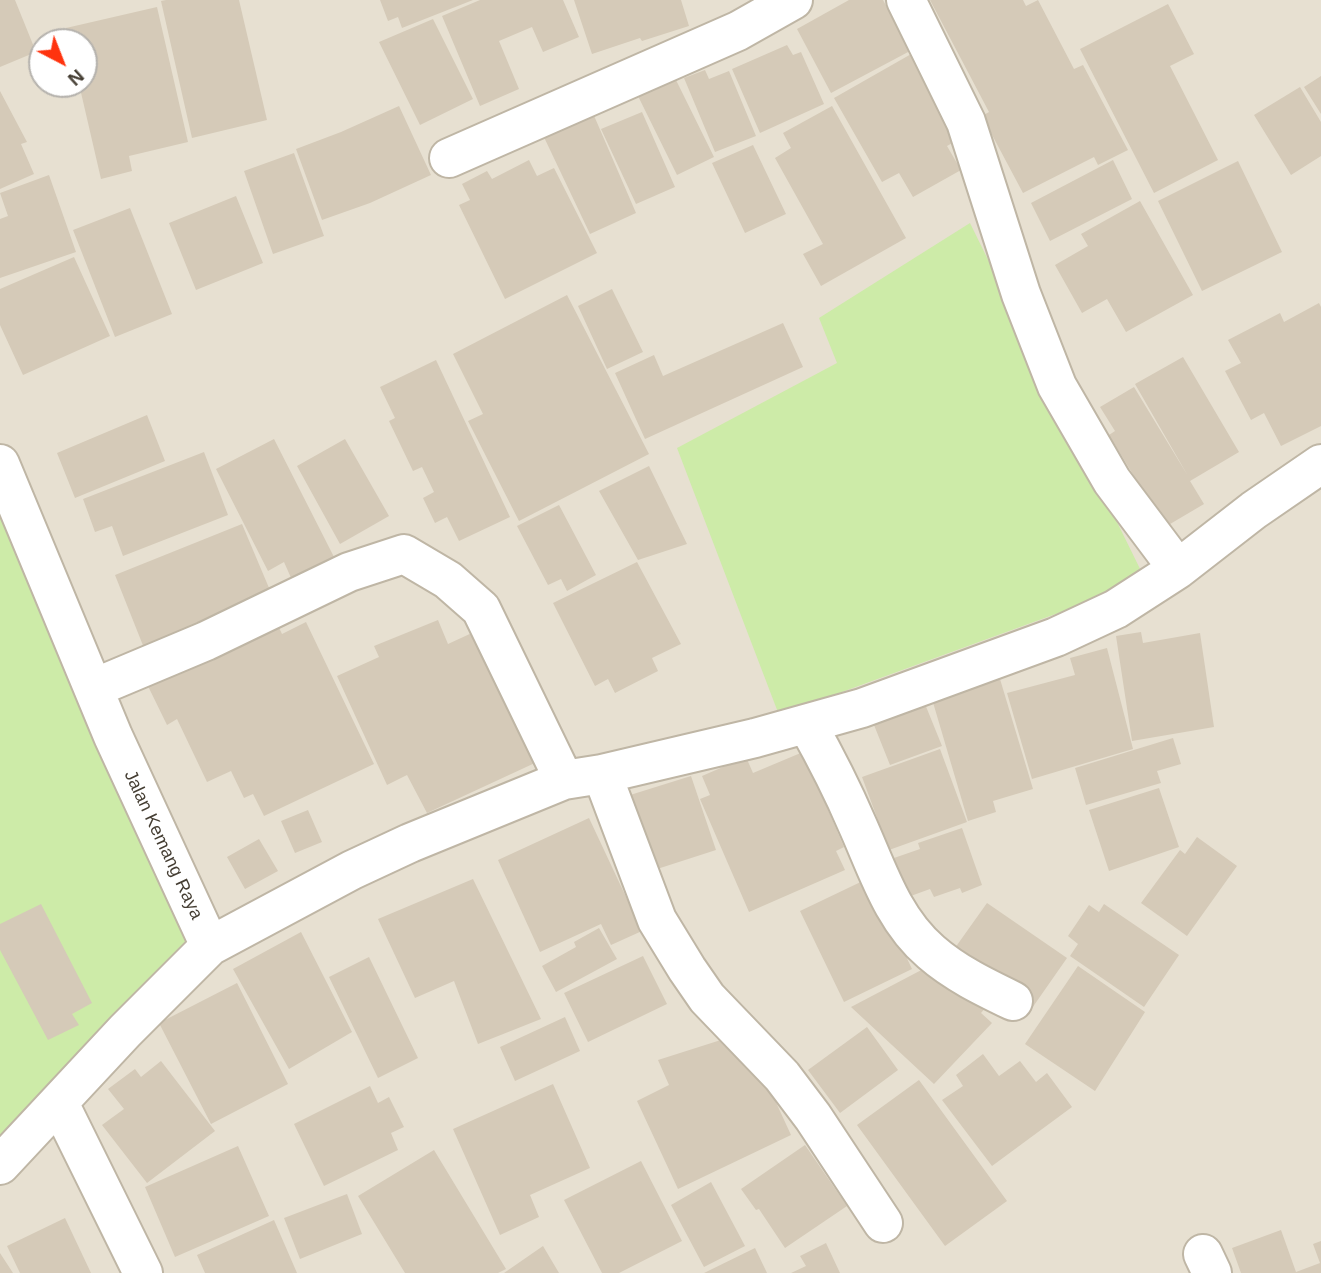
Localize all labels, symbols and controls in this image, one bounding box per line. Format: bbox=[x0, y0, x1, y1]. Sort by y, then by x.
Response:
north arrow bbox=[28, 28, 98, 98]
text: N bbox=[64, 65, 88, 90]
street label: Jalan Kemang Raya bbox=[119, 767, 207, 923]

